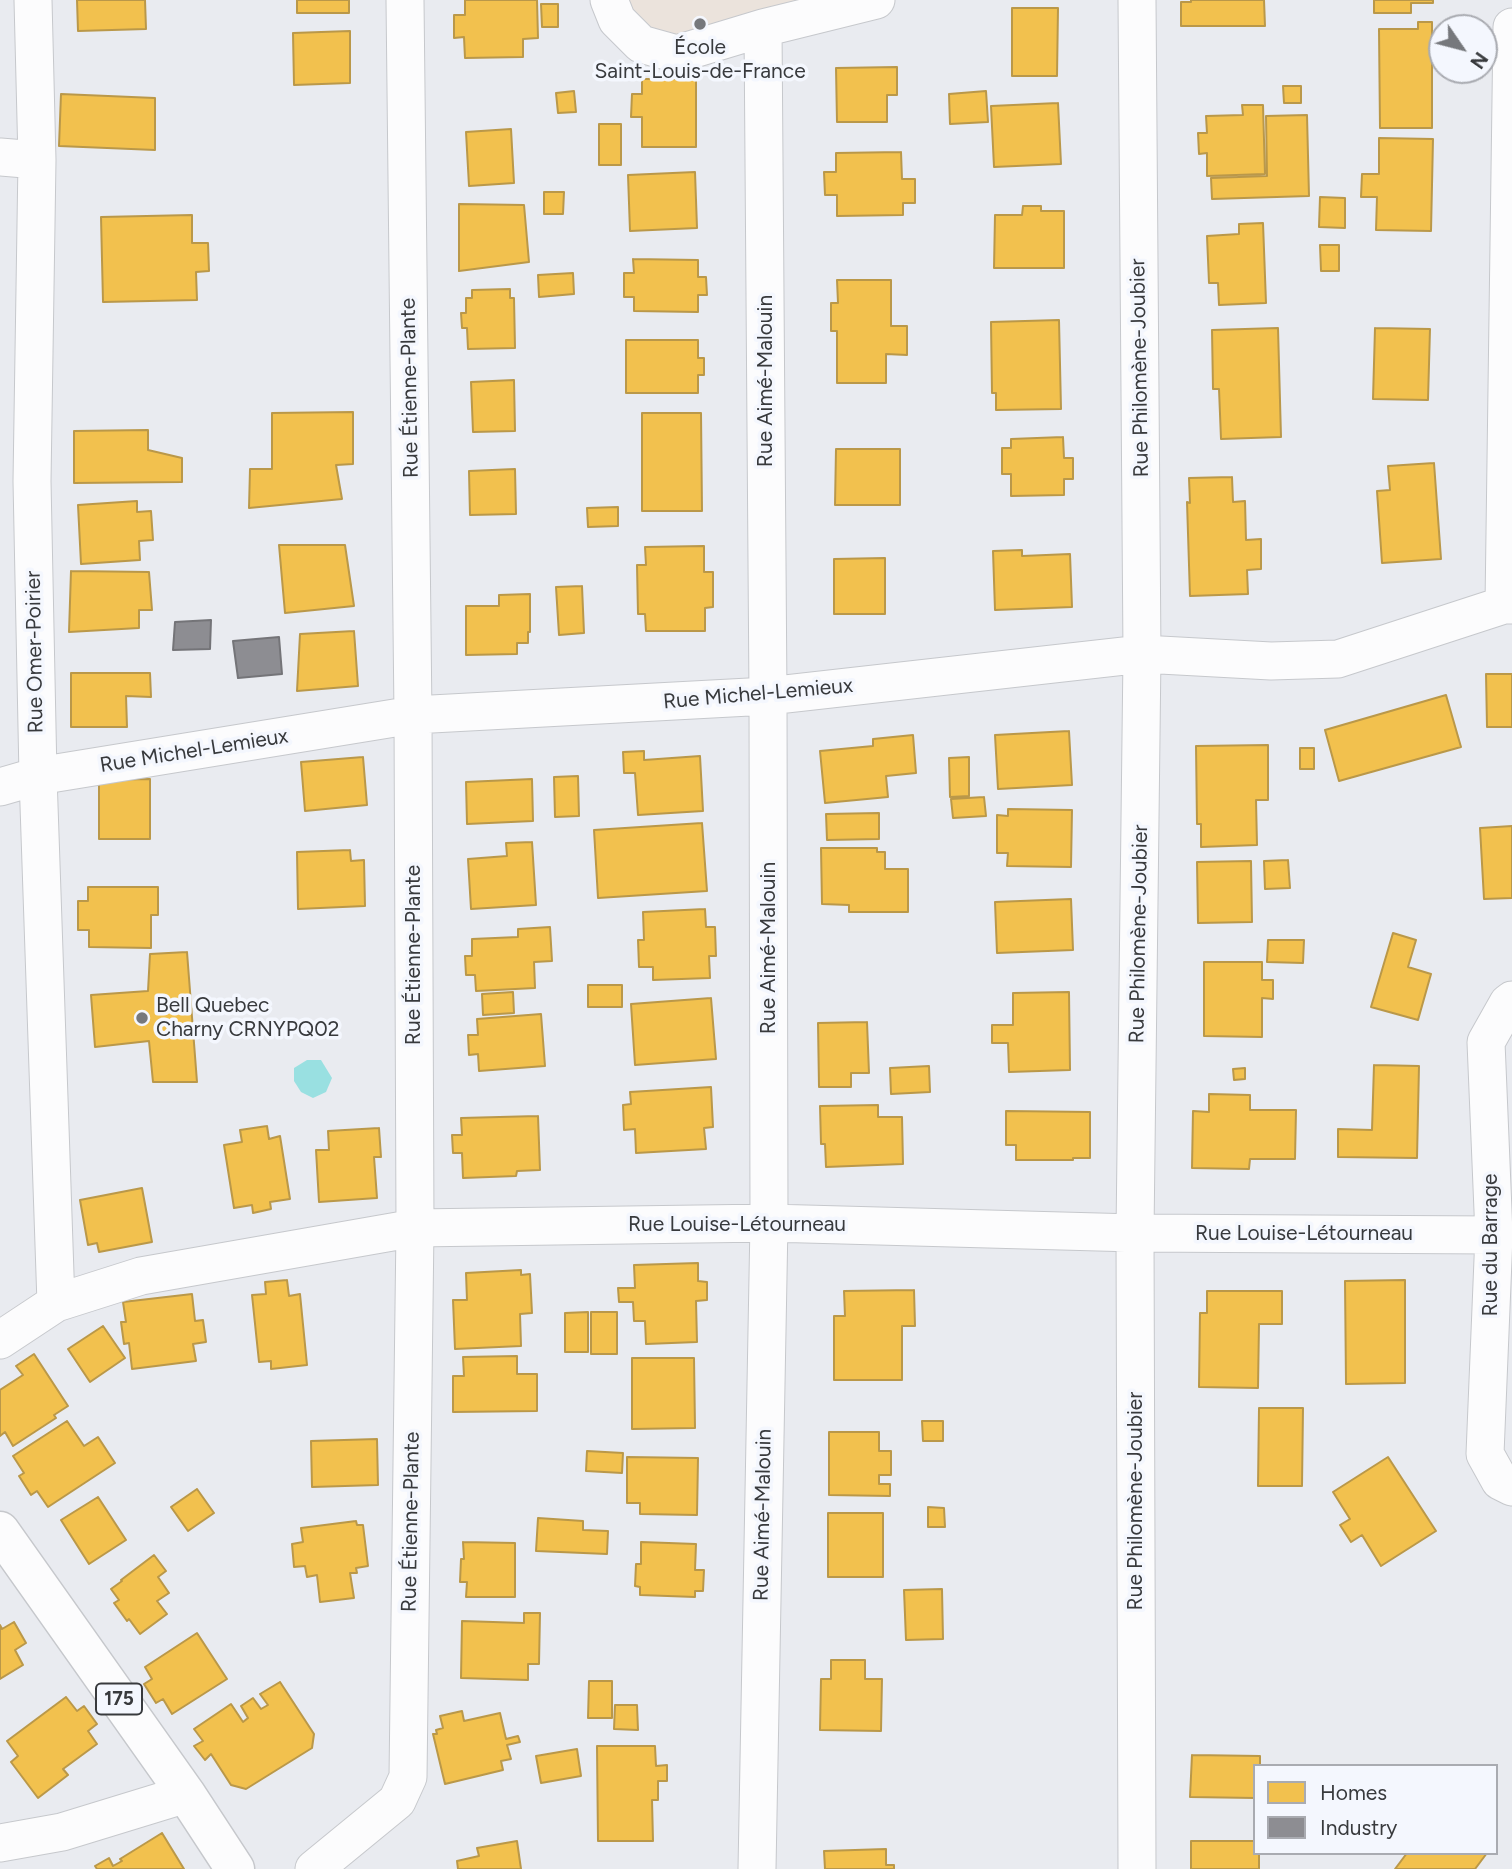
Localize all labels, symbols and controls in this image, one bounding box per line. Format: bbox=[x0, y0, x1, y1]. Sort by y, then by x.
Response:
north arrow bbox=[1428, 14, 1498, 84]
marker: École Saint-Louis-de-France bbox=[692, 16, 708, 32]
place label: École Saint-Louis-de-France bbox=[594, 35, 806, 85]
text: N bbox=[1465, 48, 1493, 73]
street label: Rue Philomène-Joubier bbox=[1125, 258, 1155, 478]
street label: Rue Aimé-Malouin bbox=[753, 295, 779, 467]
street label: Rue Étienne-Plante bbox=[396, 298, 424, 478]
street label: Rue Omer-Poirier bbox=[21, 571, 49, 733]
street label: Rue Michel-Lemieux bbox=[662, 673, 854, 715]
street label: Rue Michel-Lemieux bbox=[98, 724, 290, 778]
street label: Rue Philomène-Joubier bbox=[1124, 824, 1154, 1044]
street label: Rue Aimé-Malouin bbox=[756, 862, 782, 1034]
street label: Rue Étienne-Plante bbox=[401, 865, 427, 1045]
place label: Bell Quebec Charny CRNYPQ02 bbox=[156, 993, 339, 1043]
marker: Bell Quebec Charny CRNYPQ02 bbox=[134, 1010, 150, 1026]
street label: Rue du Barrage bbox=[1478, 1174, 1504, 1316]
street label: Rue Louise-Létourneau bbox=[628, 1212, 846, 1238]
street label: Rue Louise-Létourneau bbox=[1195, 1221, 1413, 1247]
street label: Rue Philomène-Joubier bbox=[1123, 1392, 1149, 1610]
street label: Rue Aimé-Malouin bbox=[749, 1429, 777, 1601]
street label: Rue Étienne-Plante bbox=[397, 1432, 425, 1612]
road number: 175 bbox=[96, 1684, 142, 1714]
legend bbox=[1253, 1764, 1498, 1855]
text: Homes bbox=[1320, 1780, 1387, 1805]
text: Industry bbox=[1320, 1815, 1397, 1840]

